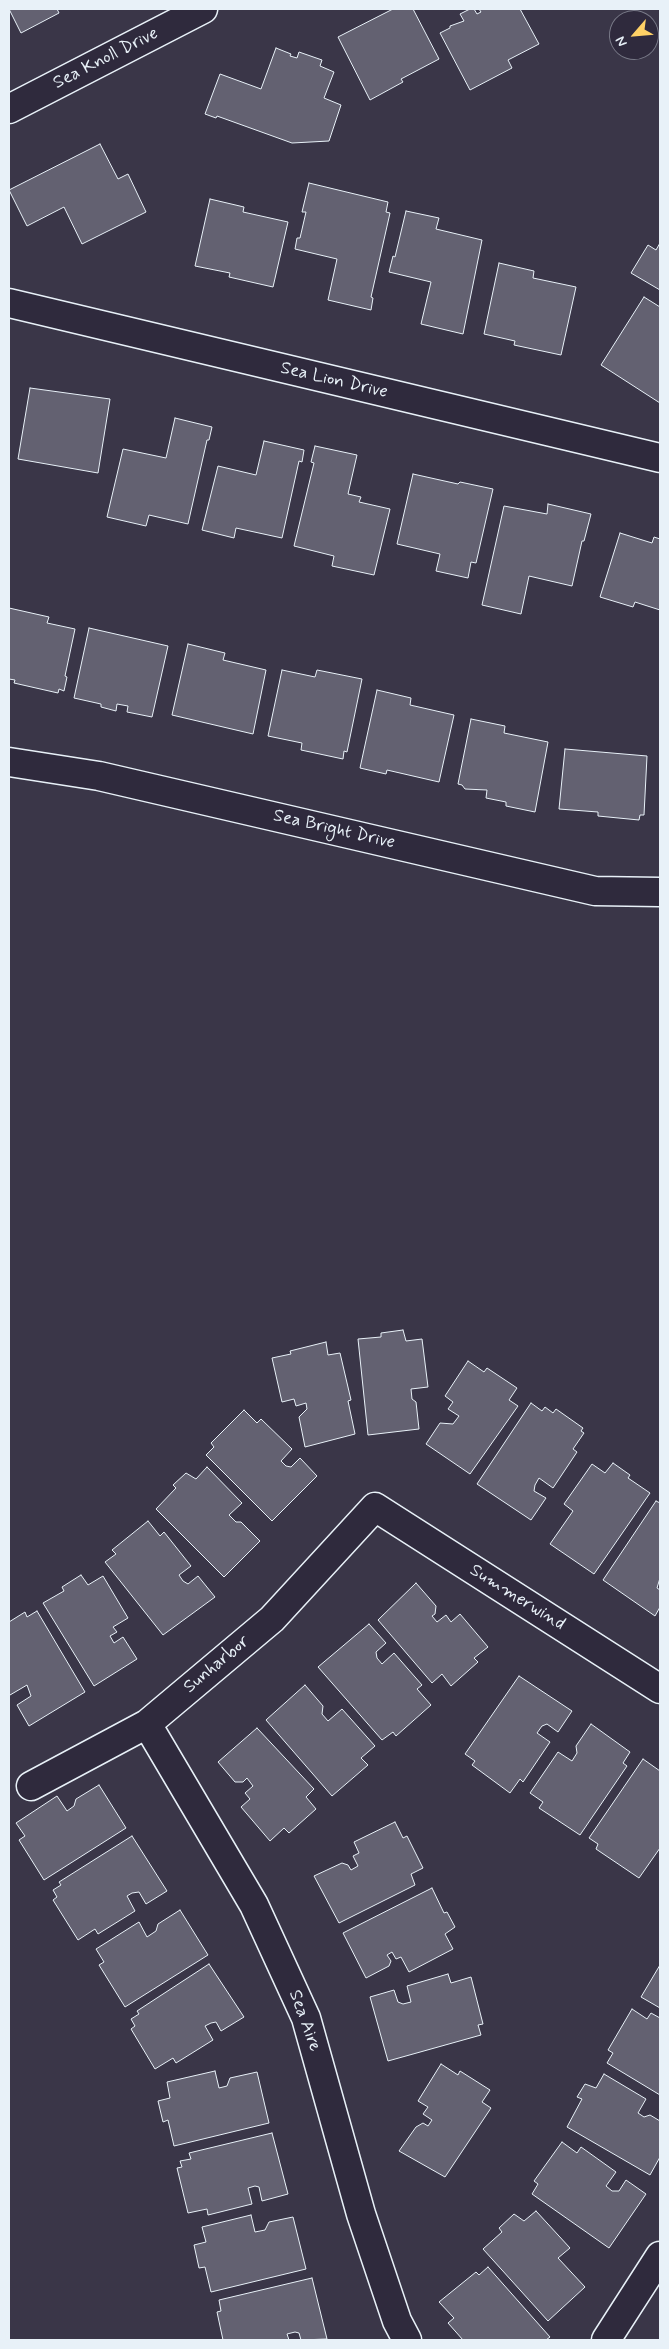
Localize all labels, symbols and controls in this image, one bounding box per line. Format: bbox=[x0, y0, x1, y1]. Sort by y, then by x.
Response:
north arrow bbox=[609, 10, 659, 60]
street label: Sea Knoll Drive bbox=[50, 23, 162, 95]
text: N bbox=[611, 33, 632, 50]
street label: Sea Lion Drive bbox=[278, 358, 390, 404]
street label: Sea Bright Drive bbox=[271, 806, 397, 854]
street label: Summerwind bbox=[465, 1560, 569, 1636]
street label: Sunharbor bbox=[180, 1631, 254, 1699]
street label: Sea Aire bbox=[283, 1987, 325, 2055]

